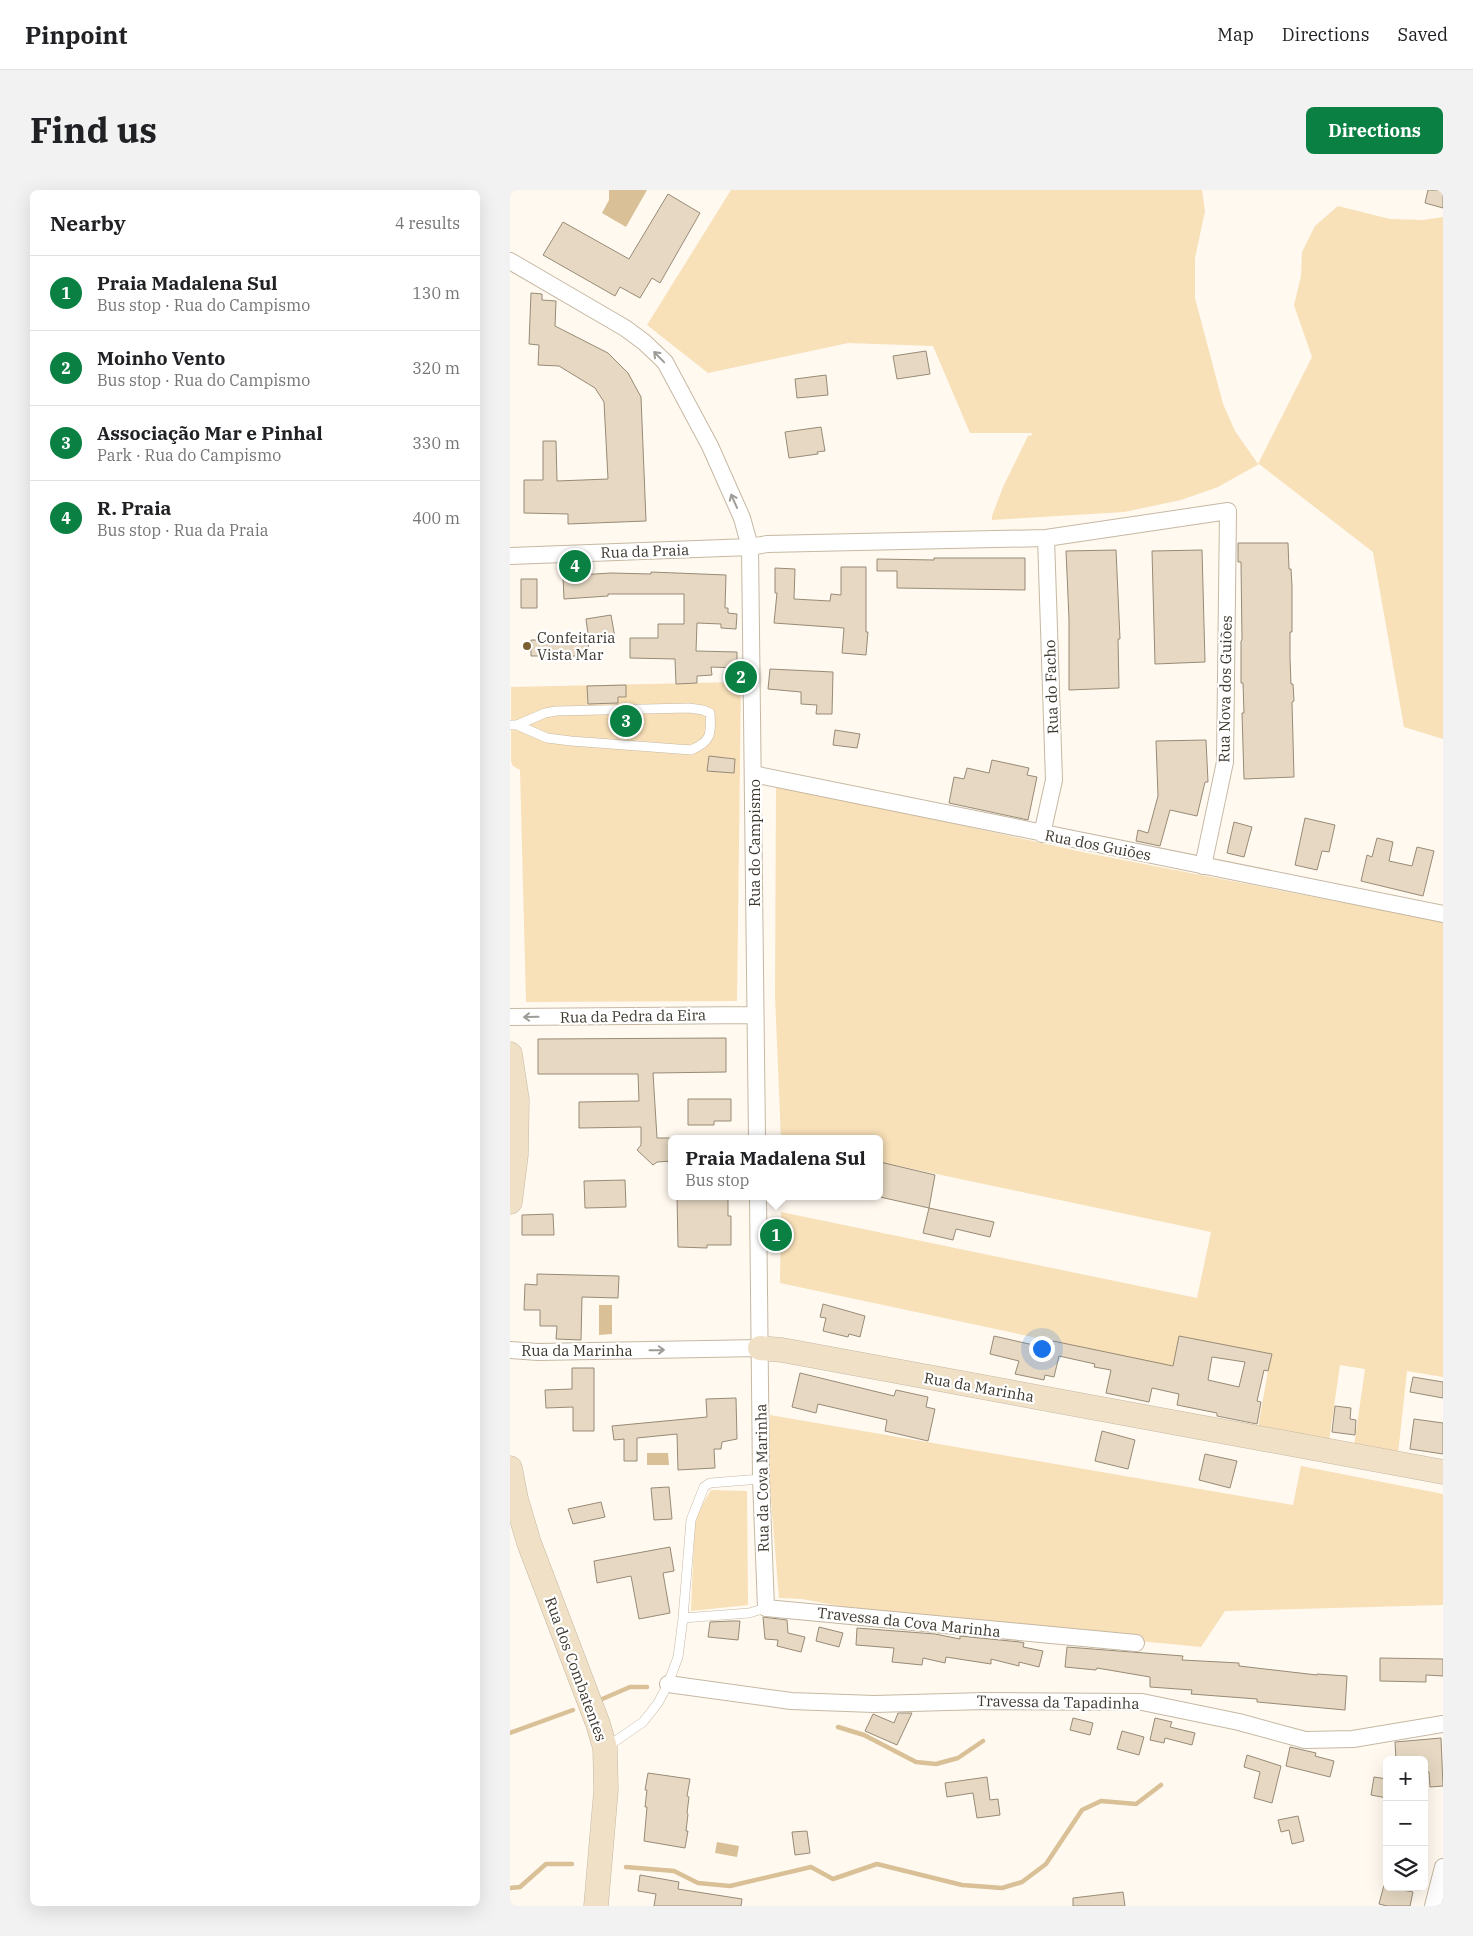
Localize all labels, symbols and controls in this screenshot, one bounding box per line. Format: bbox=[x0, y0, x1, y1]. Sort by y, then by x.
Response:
text: Pinpoint bbox=[25, 19, 127, 51]
text: Map bbox=[1217, 23, 1254, 46]
text: Directions bbox=[1282, 23, 1370, 46]
text: Saved bbox=[1398, 23, 1448, 46]
text: Find us bbox=[30, 107, 157, 153]
button: Directions bbox=[1306, 107, 1443, 154]
text: Nearby bbox=[50, 209, 126, 237]
text: 4 results bbox=[395, 213, 460, 233]
text: Praia Madalena Sul bbox=[97, 271, 278, 295]
text: 1 bbox=[61, 283, 71, 303]
text: 130 m bbox=[412, 283, 460, 303]
text: Bus stop · Rua do Campismo bbox=[97, 295, 310, 315]
text: Moinho Vento bbox=[97, 346, 225, 370]
one-way arrow bbox=[653, 351, 666, 363]
text: 2 bbox=[61, 358, 71, 378]
text: 320 m bbox=[412, 358, 460, 378]
text: Bus stop · Rua do Campismo bbox=[97, 370, 310, 390]
text: Associação Mar e Pinhal bbox=[97, 421, 323, 445]
text: 3 bbox=[61, 433, 71, 453]
text: 330 m bbox=[412, 433, 460, 453]
text: Park · Rua do Campismo bbox=[97, 445, 281, 465]
one-way arrow bbox=[729, 494, 739, 509]
text: R. Praia bbox=[97, 496, 171, 520]
text: 4 bbox=[61, 508, 71, 528]
text: 400 m bbox=[412, 508, 460, 528]
text: Bus stop · Rua da Praia bbox=[97, 520, 268, 540]
street label: Rua da Praia bbox=[600, 540, 690, 562]
pin: 4 bbox=[559, 547, 591, 585]
street label: Rua Nova dos Guiões bbox=[1214, 615, 1236, 763]
place label: Confeitaria Vista Mar bbox=[537, 628, 615, 664]
street label: Rua do Facho bbox=[1040, 639, 1062, 735]
marker: Confeitaria Vista Mar bbox=[521, 640, 533, 652]
pin: 2 bbox=[725, 658, 757, 696]
pin: 3 bbox=[610, 702, 642, 740]
street label: Rua do Campismo bbox=[745, 779, 764, 907]
street label: Rua dos Guiões bbox=[1043, 825, 1153, 865]
street label: Rua da Pedra da Eira bbox=[560, 1005, 706, 1027]
one-way arrow bbox=[524, 1012, 540, 1022]
popup bbox=[668, 1135, 883, 1200]
text: Praia Madalena Sul bbox=[685, 1146, 866, 1170]
text: Bus stop bbox=[685, 1170, 749, 1190]
pin: 1 bbox=[760, 1216, 792, 1254]
your location bbox=[1029, 1336, 1055, 1362]
street label: Rua da Marinha bbox=[521, 1341, 633, 1360]
one-way arrow bbox=[648, 1345, 665, 1355]
street label: Rua da Marinha bbox=[922, 1368, 1036, 1406]
street label: Rua da Cova Marinha bbox=[751, 1403, 773, 1553]
street label: Rua dos Combatentes bbox=[541, 1594, 611, 1744]
street label: Travessa da Cova Marinha bbox=[816, 1603, 1002, 1641]
street label: Travessa da Tapadinha bbox=[976, 1691, 1140, 1713]
map controls bbox=[1383, 1756, 1428, 1891]
button: + bbox=[1383, 1756, 1428, 1801]
button: − bbox=[1383, 1801, 1428, 1846]
button: layers bbox=[1383, 1846, 1428, 1891]

